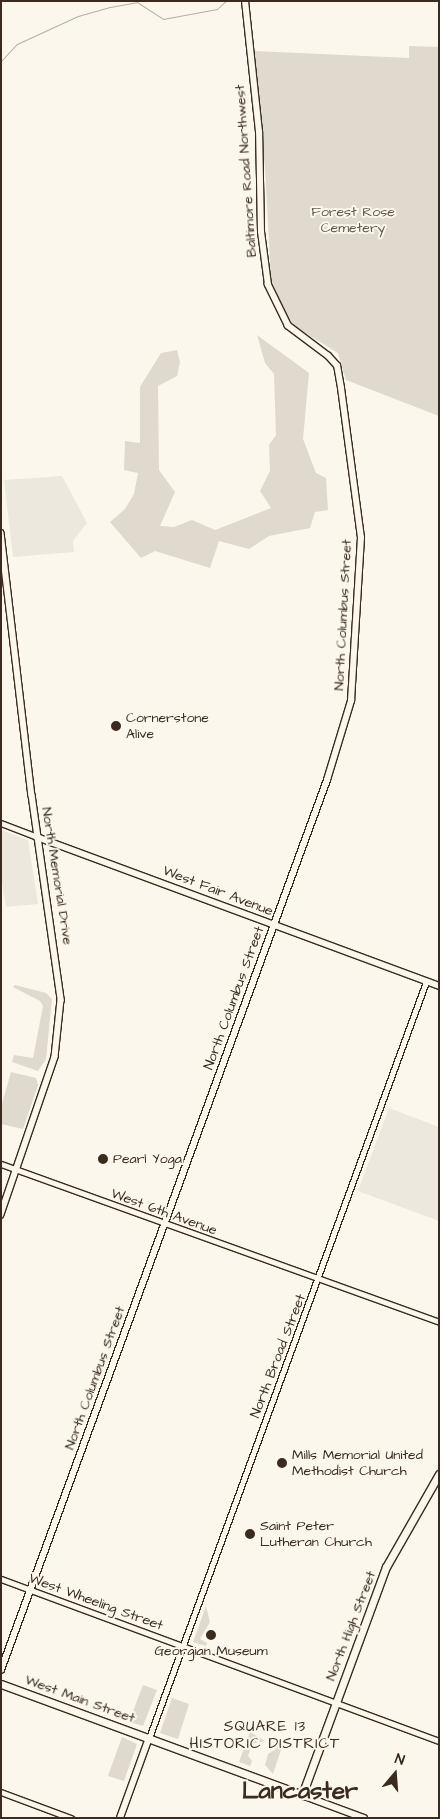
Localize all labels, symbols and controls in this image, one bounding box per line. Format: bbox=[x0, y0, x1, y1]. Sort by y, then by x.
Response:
street label: Baltimore Road Northwest bbox=[232, 84, 260, 258]
park label: Forest Rose Cemetery bbox=[311, 204, 395, 236]
street label: North Columbus Street bbox=[331, 539, 355, 691]
place label: Cornerstone Alive bbox=[126, 710, 209, 742]
marker: Cornerstone Alive bbox=[110, 720, 122, 732]
street label: North Memorial Drive bbox=[38, 806, 76, 946]
street label: West Fair Avenue bbox=[160, 862, 276, 920]
street label: North Columbus Street bbox=[200, 924, 268, 1072]
place label: Pearl Yoga bbox=[113, 1151, 182, 1167]
marker: Pearl Yoga bbox=[97, 1153, 109, 1165]
street label: West 6th Avenue bbox=[109, 1185, 219, 1239]
street label: North Broad Street bbox=[247, 1292, 309, 1420]
street label: North Columbus Street bbox=[61, 1304, 129, 1452]
place label: Mills Memorial United Methodist Church bbox=[292, 1447, 423, 1480]
marker: Mills Memorial United Methodist Church bbox=[276, 1457, 288, 1469]
place label: Saint Peter Lutheran Church bbox=[260, 1518, 372, 1550]
marker: Saint Peter Lutheran Church bbox=[244, 1528, 256, 1540]
street label: North High Street bbox=[322, 1569, 380, 1683]
street label: West Wheeling Street bbox=[27, 1570, 165, 1634]
marker: Georgian Museum bbox=[205, 1629, 217, 1641]
place label: Georgian Museum bbox=[154, 1643, 268, 1659]
street label: West Main Street bbox=[23, 1671, 137, 1727]
district label: SQUARE 13 HISTORIC DISTRICT bbox=[187, 1717, 343, 1752]
north arrow bbox=[370, 1749, 420, 1799]
text: N bbox=[392, 1749, 407, 1771]
district label: Lancaster bbox=[242, 1778, 358, 1806]

